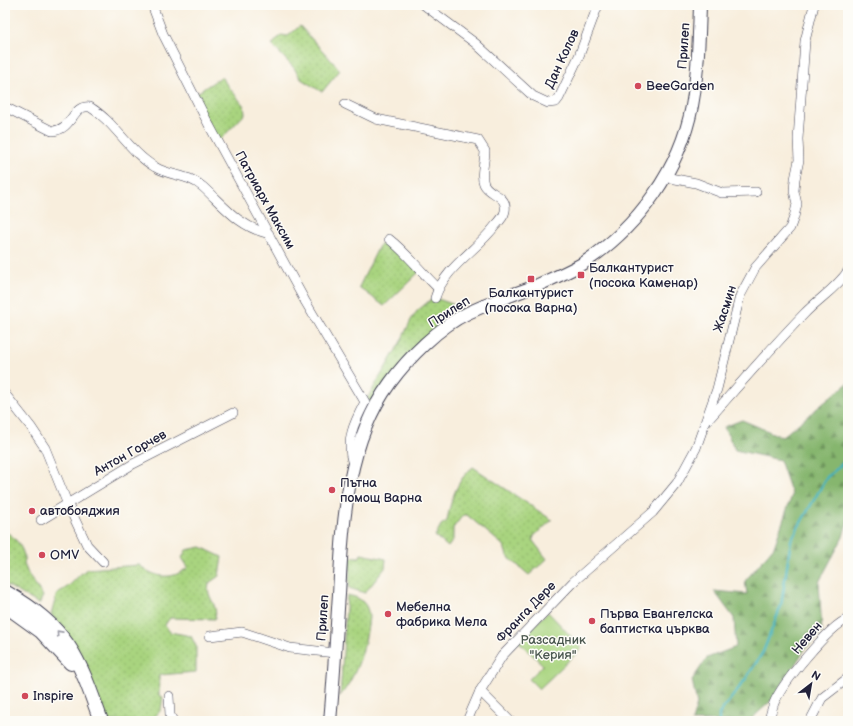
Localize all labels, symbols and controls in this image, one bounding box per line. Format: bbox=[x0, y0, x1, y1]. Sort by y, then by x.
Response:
street label: Прилеп bbox=[674, 22, 694, 70]
street label: Дан Колов bbox=[541, 27, 583, 91]
place label: BeeGarden bbox=[646, 78, 714, 94]
marker: BeeGarden bbox=[633, 81, 643, 91]
street label: Патриарх Максим bbox=[231, 148, 299, 252]
place label: Балкантурист (посока Каменар) bbox=[589, 260, 698, 291]
marker: Балкантурист (посока Каменар) bbox=[576, 270, 586, 280]
marker: Балкантурист (посока Варна) bbox=[526, 274, 536, 284]
street label: Жасмин bbox=[710, 283, 740, 335]
place label: Балкантурист (посока Варна) bbox=[484, 285, 578, 316]
street label: Прилеп bbox=[425, 293, 473, 331]
street label: Антон Горчев bbox=[90, 426, 169, 480]
place label: Пътна помощ Варна bbox=[340, 475, 422, 506]
marker: Пътна помощ Варна bbox=[327, 485, 337, 495]
place label: автобояджия bbox=[40, 503, 120, 519]
marker: автобояджия bbox=[27, 506, 37, 516]
place label: OMV bbox=[50, 547, 79, 563]
marker: OMV bbox=[37, 550, 47, 560]
street label: Франга Дере bbox=[493, 578, 559, 646]
street label: Прилеп bbox=[313, 594, 333, 642]
place label: Мебелна фабрика Мела bbox=[396, 599, 488, 630]
place label: Първа Евангелска баптистка църква bbox=[600, 606, 713, 637]
marker: Мебелна фабрика Мела bbox=[383, 609, 393, 619]
marker: Първа Евангелска баптистка църква bbox=[587, 616, 597, 626]
street label: Невен bbox=[788, 618, 826, 658]
one-way arrow bbox=[56, 630, 64, 638]
park label: Разсадник "Керия" bbox=[520, 632, 586, 663]
north arrow bbox=[791, 664, 831, 704]
text: N bbox=[809, 668, 823, 684]
place label: Inspire bbox=[33, 688, 74, 704]
marker: Inspire bbox=[20, 691, 30, 701]

